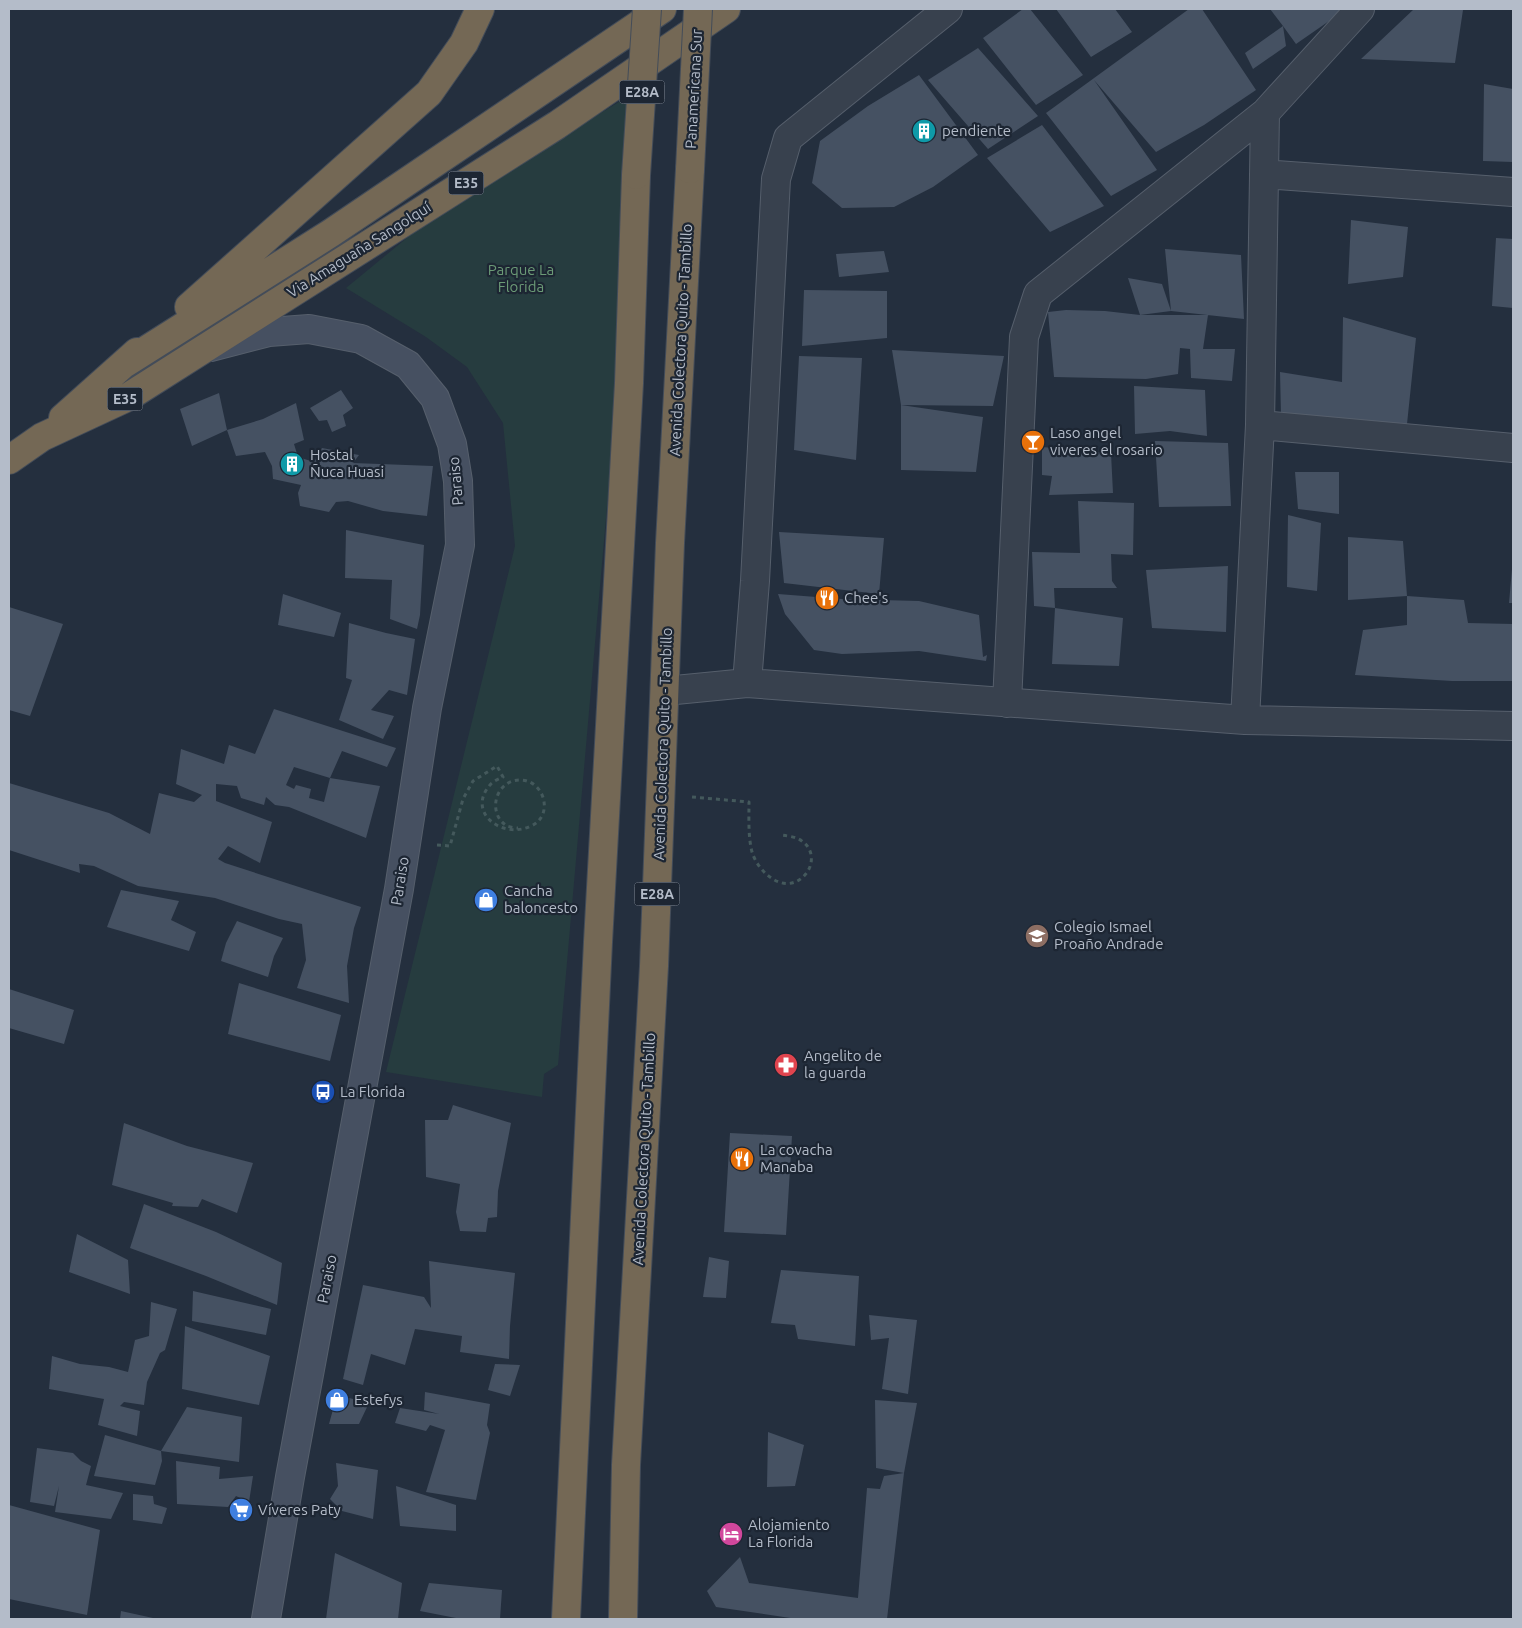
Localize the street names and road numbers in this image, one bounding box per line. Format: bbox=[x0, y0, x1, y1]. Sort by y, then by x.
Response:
street label: Panamericana Sur bbox=[682, 28, 705, 149]
road number: E28A bbox=[620, 80, 664, 104]
road number: E35 bbox=[448, 172, 484, 194]
street label: Via Amaguaña Sangolquí bbox=[284, 198, 434, 301]
street label: Avenida Colectora Quito - Tambillo bbox=[666, 223, 695, 457]
road number: E35 bbox=[108, 388, 142, 410]
street label: Paraiso bbox=[445, 456, 466, 506]
street label: Avenida Colectora Quito - Tambillo bbox=[650, 627, 675, 861]
street label: Paraiso bbox=[387, 855, 412, 906]
road number: E28A bbox=[634, 882, 680, 906]
street label: Avenida Colectora Quito - Tambillo bbox=[629, 1032, 658, 1266]
street label: Paraiso bbox=[314, 1253, 340, 1305]

